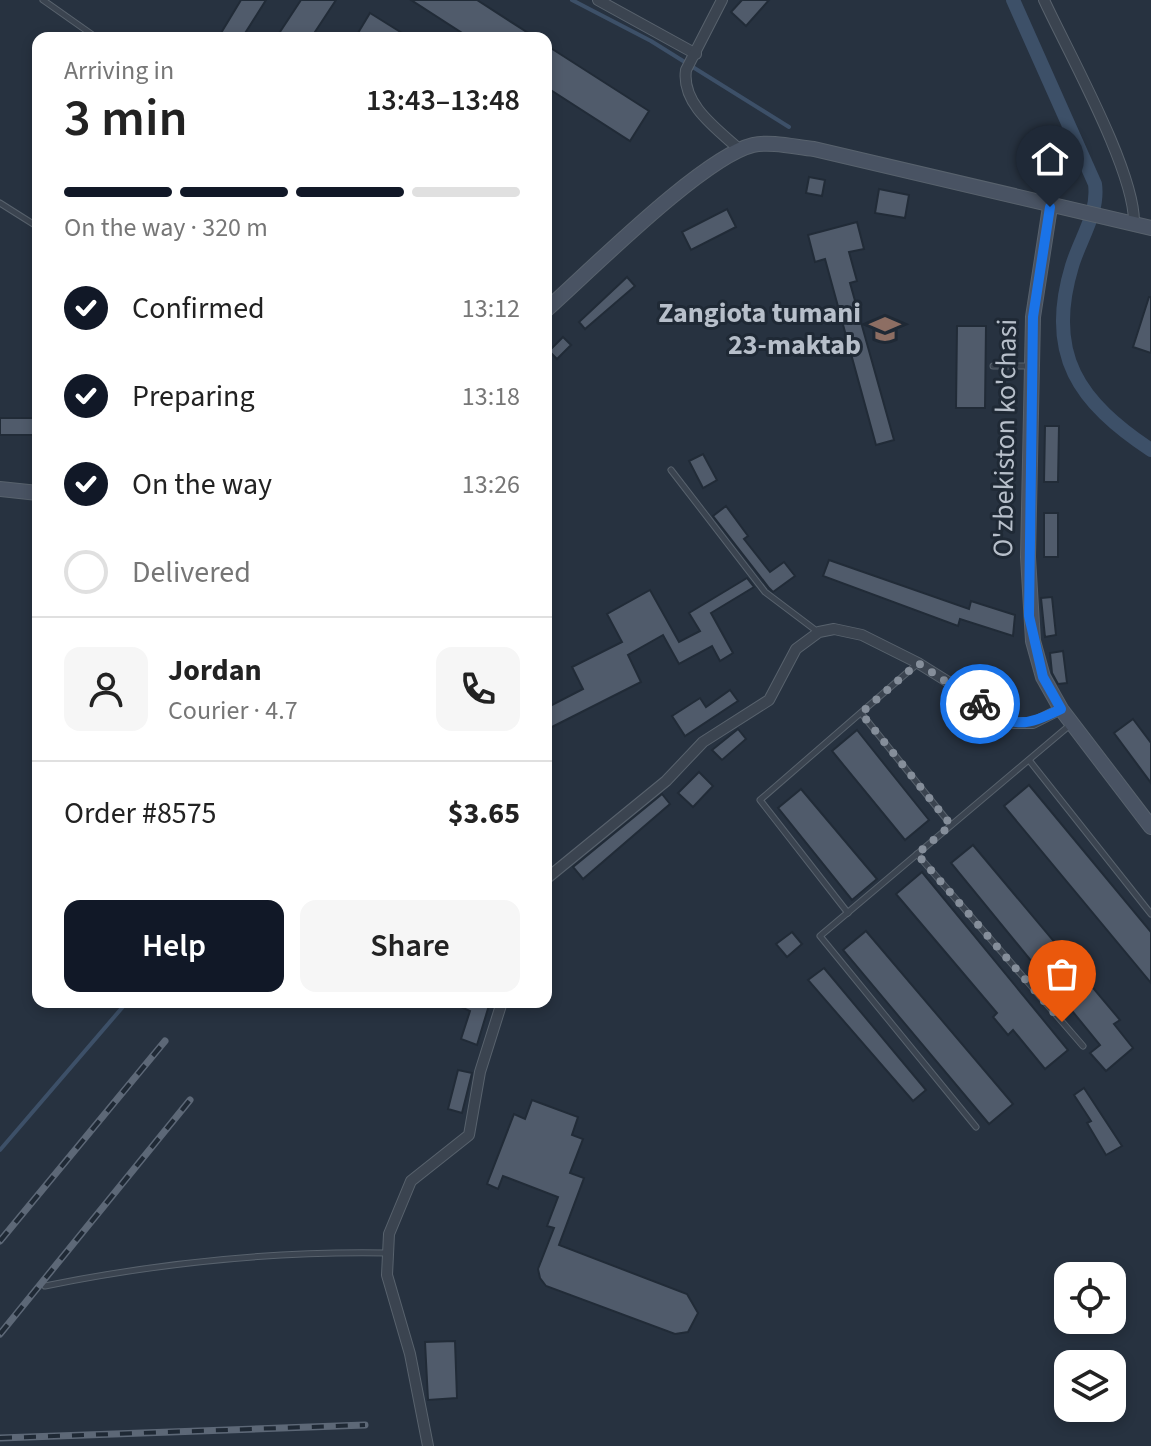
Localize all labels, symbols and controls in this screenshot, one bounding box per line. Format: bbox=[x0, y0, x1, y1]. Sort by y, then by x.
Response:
text: Arriving in bbox=[64, 52, 174, 89]
text: 13:43–13:48 bbox=[366, 79, 520, 122]
text: 3 min bbox=[64, 82, 188, 156]
pin bbox=[1016, 125, 1084, 207]
icon: home bbox=[1028, 137, 1072, 181]
text: On the way · 320 m bbox=[64, 209, 268, 246]
icon: check bbox=[64, 286, 108, 330]
text: Confirmed bbox=[132, 287, 265, 330]
text: 13:12 bbox=[462, 290, 520, 327]
place label: Zangiota tumani 23-maktab bbox=[658, 293, 861, 365]
school or university icon: Zangiota tumani 23-maktab bbox=[868, 312, 902, 346]
street label: O'zbekiston ko'chasi bbox=[983, 318, 1027, 558]
icon: check bbox=[64, 374, 108, 418]
text: Preparing bbox=[132, 375, 255, 418]
text: 13:18 bbox=[462, 378, 520, 415]
icon: check bbox=[64, 462, 108, 506]
text: On the way bbox=[132, 463, 272, 506]
text: 13:26 bbox=[462, 466, 520, 503]
text: Delivered bbox=[132, 551, 251, 594]
button: person bbox=[64, 647, 148, 731]
button: phone bbox=[436, 647, 520, 731]
text: Jordan bbox=[168, 649, 262, 692]
courier bbox=[940, 664, 1020, 744]
icon: bike bbox=[958, 682, 1002, 726]
text: Courier · 4.7 bbox=[168, 692, 298, 729]
text: Order #8575 bbox=[64, 792, 217, 835]
text: $3.65 bbox=[448, 792, 520, 835]
button: Help bbox=[64, 900, 284, 992]
button: Share bbox=[300, 900, 520, 992]
pin bbox=[1028, 940, 1096, 1022]
icon: bag bbox=[1040, 952, 1084, 996]
map controls bbox=[1054, 1262, 1126, 1422]
button: locate bbox=[1054, 1262, 1126, 1334]
button: layers bbox=[1054, 1350, 1126, 1422]

